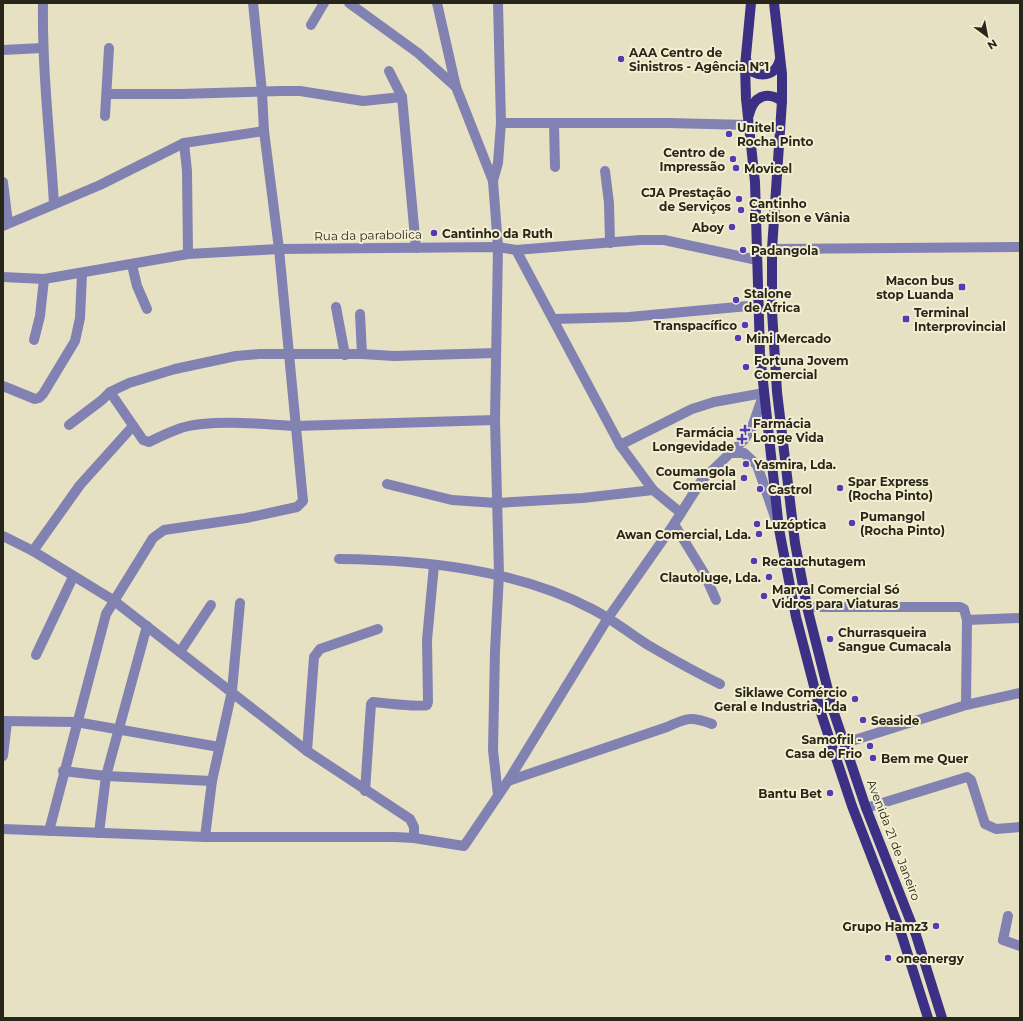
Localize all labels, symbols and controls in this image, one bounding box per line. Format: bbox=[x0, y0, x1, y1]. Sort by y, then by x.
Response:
north arrow bbox=[967, 16, 1007, 56]
text: N bbox=[985, 36, 1000, 53]
place label: AAA Centro de Sinistros - Agência Nº1 bbox=[628, 45, 769, 74]
marker: AAA Centro de Sinistros - Agência Nº1 bbox=[616, 54, 626, 64]
place label: Unitel - Rocha Pinto bbox=[737, 120, 814, 149]
marker: Unitel - Rocha Pinto bbox=[724, 129, 734, 139]
place label: Centro de Impressão bbox=[659, 145, 725, 174]
marker: Centro de Impressão bbox=[728, 154, 738, 164]
place label: Movicel bbox=[744, 161, 792, 176]
marker: Movicel bbox=[731, 163, 741, 173]
place label: CJA Prestação de Serviços bbox=[641, 185, 732, 214]
marker: CJA Prestação de Serviços bbox=[734, 194, 744, 204]
place label: Cantinho Betilson e Vânia bbox=[749, 196, 850, 225]
marker: Cantinho Betilson e Vânia bbox=[736, 205, 746, 215]
place label: Aboy bbox=[691, 220, 725, 235]
marker: Aboy bbox=[727, 222, 737, 232]
place label: Cantinho da Ruth bbox=[442, 226, 553, 241]
street label: Rua da parabolica bbox=[314, 227, 422, 243]
marker: Cantinho da Ruth bbox=[429, 228, 439, 238]
place label: Padangola bbox=[751, 243, 818, 258]
marker: Padangola bbox=[738, 245, 748, 255]
place label: Macon bus stop Luanda bbox=[876, 273, 955, 302]
marker: Macon bus stop Luanda bbox=[957, 282, 967, 292]
place label: Stalone de Africa bbox=[744, 286, 800, 315]
marker: Stalone de Africa bbox=[731, 295, 741, 305]
place label: Terminal Interprovincial bbox=[914, 305, 1006, 334]
marker: Terminal Interprovincial bbox=[901, 314, 911, 324]
place label: Transpacífico bbox=[654, 318, 737, 333]
marker: Transpacífico bbox=[740, 320, 750, 330]
place label: Mini Mercado bbox=[746, 331, 831, 346]
marker: Mini Mercado bbox=[733, 333, 743, 343]
place label: Fortuna Jovem Comercial bbox=[754, 353, 849, 382]
marker: Fortuna Jovem Comercial bbox=[741, 362, 751, 372]
place label: Farmácia Longe Vida bbox=[753, 416, 824, 445]
place label: Farmácia Longevidade bbox=[652, 425, 734, 454]
marker: Farmácia Longe Vida bbox=[740, 425, 750, 435]
marker: Farmácia Longevidade bbox=[737, 434, 747, 444]
place label: Yasmira, Lda. bbox=[753, 457, 836, 472]
marker: Yasmira, Lda. bbox=[741, 459, 751, 469]
place label: Coumangola Comercial bbox=[656, 464, 736, 493]
marker: Coumangola Comercial bbox=[739, 473, 749, 483]
place label: Spar Express (Rocha Pinto) bbox=[848, 474, 933, 503]
place label: Castrol bbox=[768, 482, 812, 497]
marker: Spar Express (Rocha Pinto) bbox=[835, 483, 845, 493]
marker: Castrol bbox=[755, 484, 765, 494]
place label: Pumangol (Rocha Pinto) bbox=[860, 509, 945, 538]
place label: Luzóptica bbox=[765, 517, 826, 532]
marker: Pumangol (Rocha Pinto) bbox=[847, 518, 857, 528]
marker: Luzóptica bbox=[752, 519, 762, 529]
place label: Awan Comercial, Lda. bbox=[615, 527, 751, 542]
marker: Awan Comercial, Lda. bbox=[754, 529, 764, 539]
place label: Recauchutagem bbox=[762, 554, 866, 569]
marker: Recauchutagem bbox=[749, 556, 759, 566]
place label: Clautoluge, Lda. bbox=[660, 570, 761, 585]
marker: Clautoluge, Lda. bbox=[764, 572, 774, 582]
place label: Marval Comercial Só Vidros para Viaturas bbox=[771, 582, 900, 611]
marker: Marval Comercial Só Vidros para Viaturas bbox=[759, 591, 769, 601]
place label: Churrasqueira Sangue Cumacala bbox=[838, 625, 951, 654]
marker: Churrasqueira Sangue Cumacala bbox=[825, 634, 835, 644]
place label: Siklawe Comércio Geral e Industria, Lda bbox=[714, 685, 847, 714]
marker: Siklawe Comércio Geral e Industria, Lda bbox=[850, 694, 860, 704]
place label: Seaside bbox=[871, 713, 920, 728]
marker: Seaside bbox=[858, 715, 868, 725]
place label: Samofril - Casa de Frio bbox=[785, 732, 862, 761]
marker: Samofril - Casa de Frio bbox=[865, 741, 875, 751]
place label: Bem me Quer bbox=[881, 751, 968, 766]
marker: Bem me Quer bbox=[868, 753, 878, 763]
street label: Avenida 21 de Janeiro bbox=[864, 777, 924, 903]
place label: Bantu Bet bbox=[758, 786, 823, 801]
marker: Bantu Bet bbox=[825, 788, 835, 798]
place label: Grupo Hamz3 bbox=[842, 919, 928, 934]
marker: Grupo Hamz3 bbox=[931, 921, 941, 931]
place label: oneenergy bbox=[896, 951, 965, 966]
marker: oneenergy bbox=[883, 953, 893, 963]

